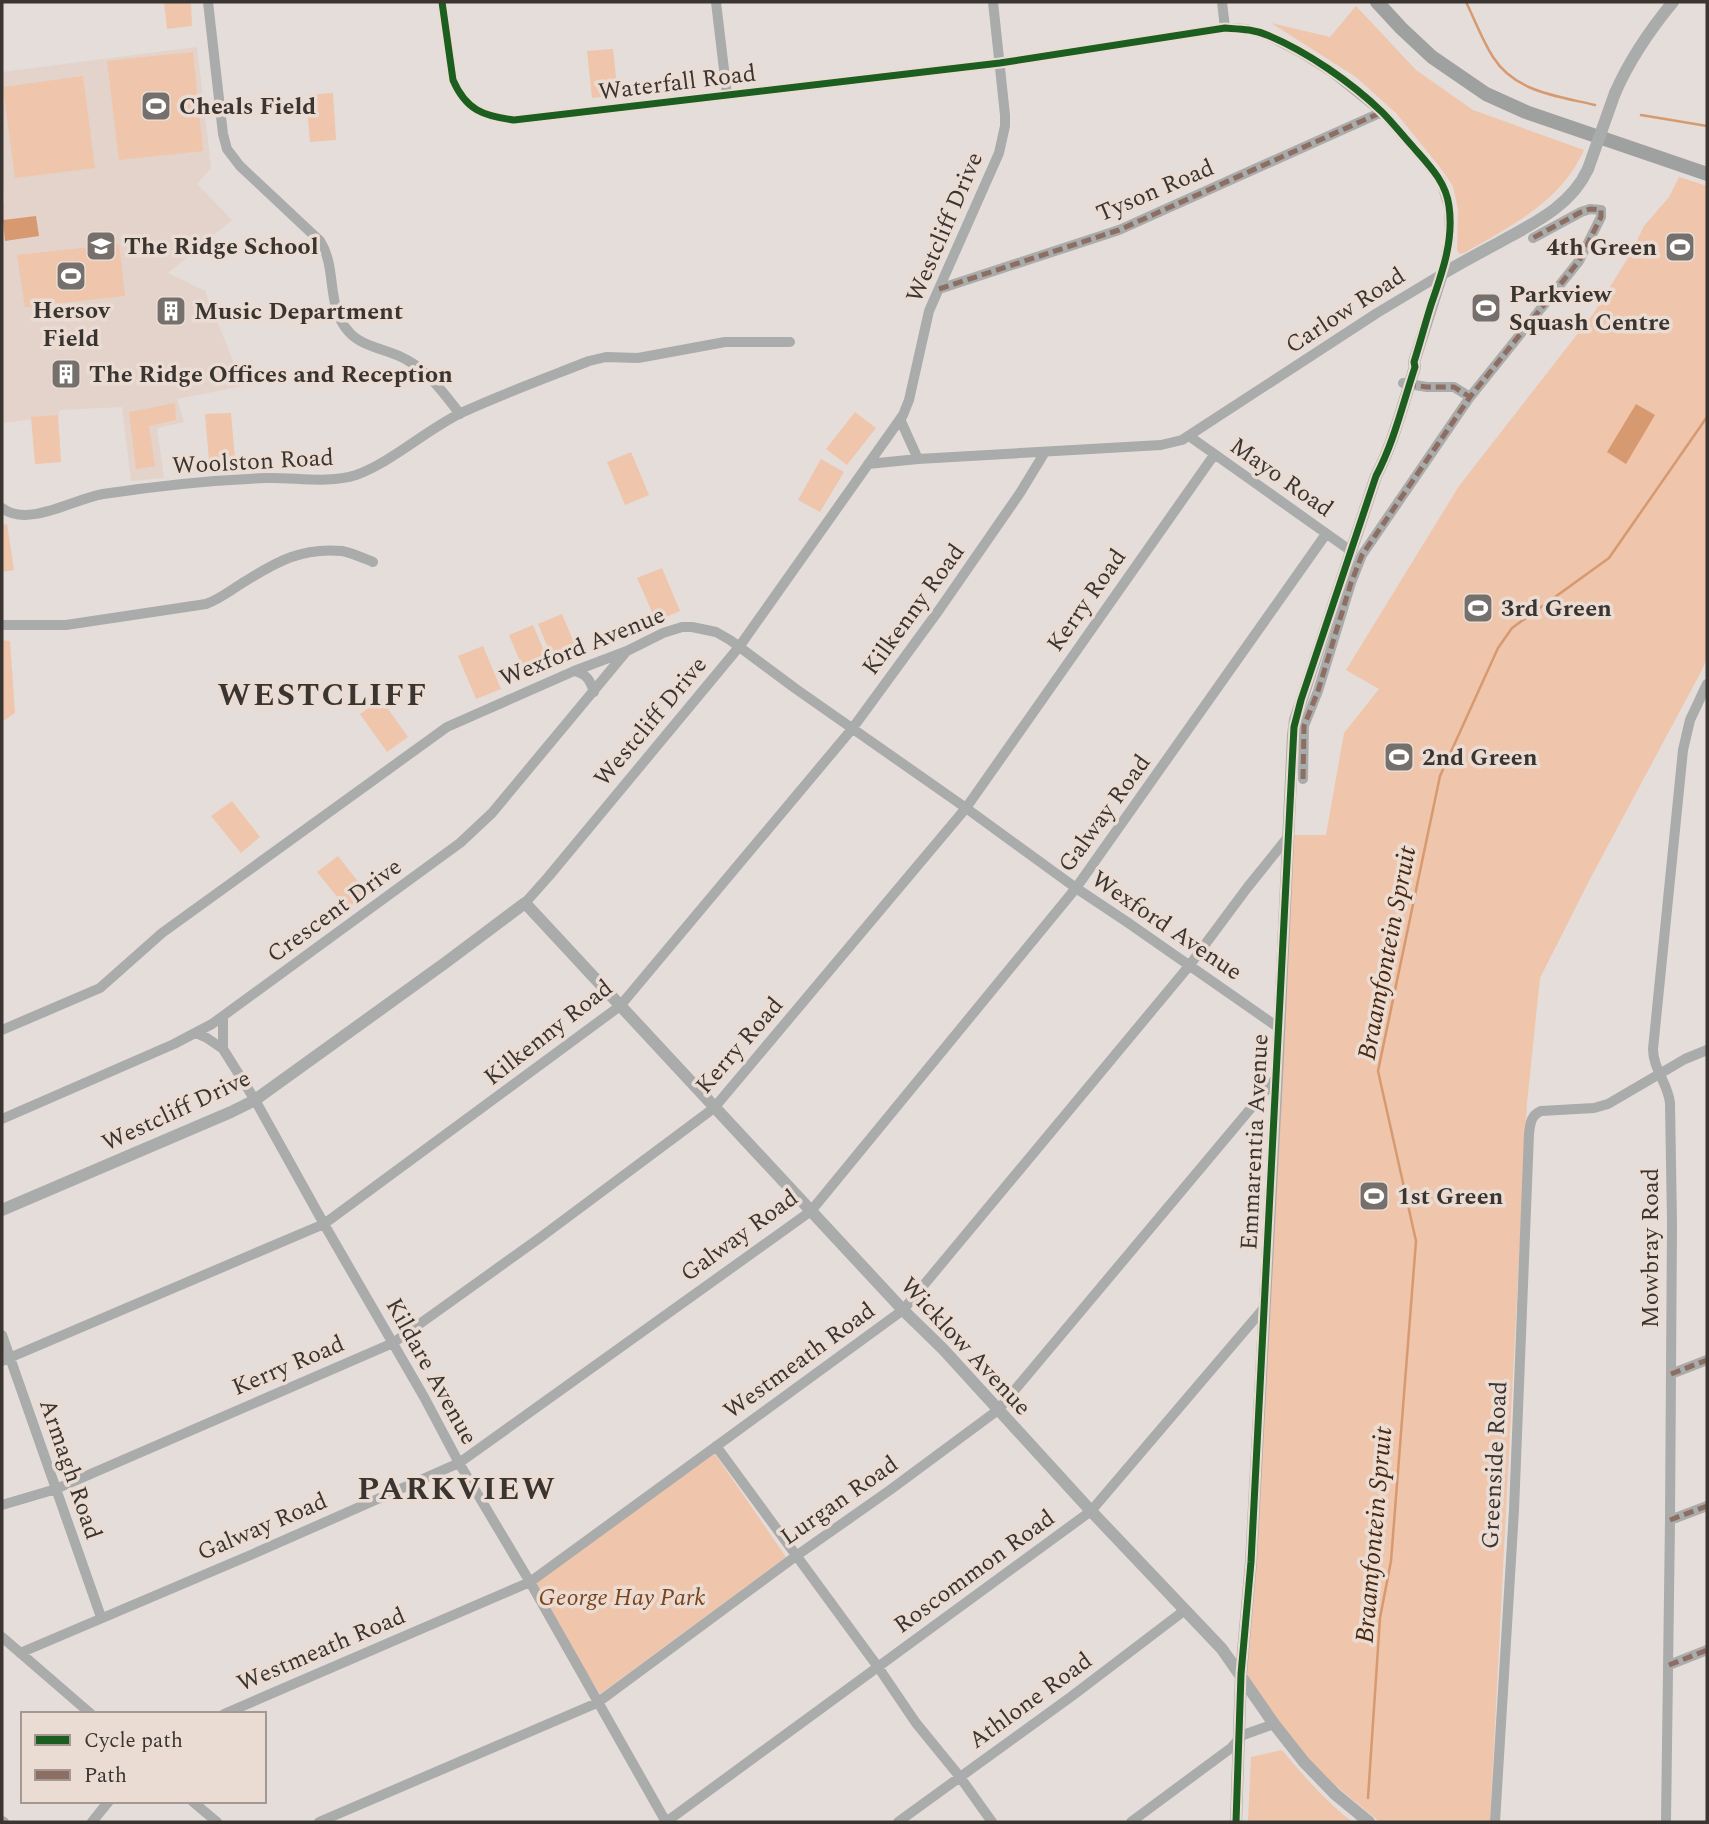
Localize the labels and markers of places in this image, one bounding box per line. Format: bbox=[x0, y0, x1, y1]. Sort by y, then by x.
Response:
sports icon: Cheals Field bbox=[139, 89, 173, 123]
place label: Cheals Field bbox=[179, 89, 316, 125]
school or university icon: The Ridge School bbox=[84, 229, 118, 263]
place label: The Ridge School bbox=[124, 229, 319, 265]
place label: 4th Green bbox=[1546, 230, 1657, 266]
sports icon: 4th Green bbox=[1663, 230, 1697, 264]
sports icon: Hersov Field bbox=[54, 259, 88, 293]
place label: Parkview Squash Centre bbox=[1509, 277, 1670, 341]
sports icon: Parkview Squash Centre bbox=[1469, 291, 1503, 325]
place label: Hersov Field bbox=[32, 293, 111, 357]
building icon: Music Department bbox=[154, 294, 188, 328]
place label: Music Department bbox=[194, 294, 403, 330]
building icon: The Ridge Offices and Reception bbox=[49, 357, 83, 391]
place label: The Ridge Offices and Reception bbox=[89, 357, 453, 393]
sports icon: 3rd Green bbox=[1461, 591, 1495, 625]
place label: 3rd Green bbox=[1501, 591, 1612, 627]
sports icon: 2nd Green bbox=[1382, 740, 1416, 774]
place label: 2nd Green bbox=[1422, 740, 1538, 776]
sports icon: 1st Green bbox=[1357, 1179, 1391, 1213]
place label: 1st Green bbox=[1397, 1179, 1504, 1215]

